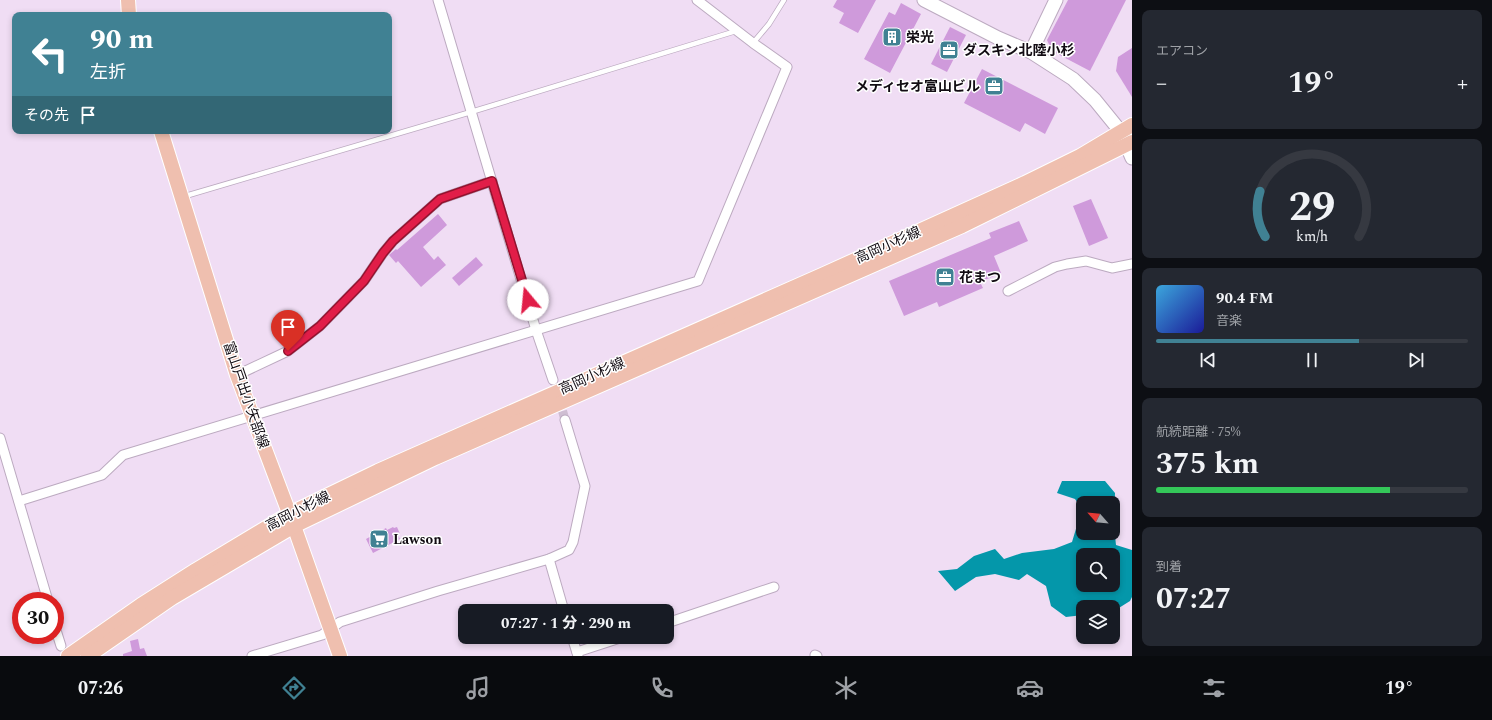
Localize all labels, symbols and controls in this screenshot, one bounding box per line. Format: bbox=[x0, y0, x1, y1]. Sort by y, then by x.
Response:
text: 90 m bbox=[90, 18, 154, 61]
building icon: 栄光 bbox=[881, 26, 903, 48]
place label: 栄光 bbox=[906, 27, 934, 48]
icon: left bbox=[24, 28, 76, 80]
office icon: ダスキン北陸小杉 bbox=[938, 39, 960, 61]
place label: ダスキン北陸小杉 bbox=[963, 40, 1075, 61]
text: エアコン bbox=[1156, 41, 1208, 61]
text: 左折 bbox=[90, 59, 126, 86]
text: 19° bbox=[1288, 60, 1336, 106]
text: − bbox=[1156, 67, 1167, 100]
text: + bbox=[1457, 67, 1468, 100]
office icon: メディセオ富山ビル bbox=[983, 75, 1005, 97]
place label: メディセオ富山ビル bbox=[855, 76, 980, 97]
text: その先 bbox=[24, 104, 69, 127]
icon: arrive bbox=[77, 104, 99, 126]
text: 29 bbox=[1289, 176, 1335, 239]
street label: 高岡小杉線 bbox=[852, 221, 924, 269]
text: km/h bbox=[1296, 225, 1328, 247]
office icon: 花まつ bbox=[934, 266, 956, 288]
place label: 花まつ bbox=[959, 267, 1001, 288]
position arrow bbox=[507, 279, 549, 321]
text: 90.4 FM bbox=[1216, 287, 1273, 310]
pin bbox=[271, 310, 305, 351]
text: 音楽 bbox=[1216, 311, 1242, 331]
icon: arrive bbox=[277, 316, 299, 338]
street label: 富山戸出小矢部線 bbox=[218, 339, 274, 451]
icon: previous bbox=[1197, 349, 1219, 371]
icon: pause bbox=[1301, 349, 1323, 371]
icon: next bbox=[1405, 349, 1427, 371]
street label: 高岡小杉線 bbox=[556, 352, 628, 400]
text: 航続距離 · 75% bbox=[1156, 422, 1241, 442]
text: 375 km bbox=[1156, 441, 1259, 487]
street label: 高岡小杉線 bbox=[262, 486, 334, 536]
north arrow bbox=[1076, 496, 1120, 540]
map controls bbox=[1076, 496, 1120, 644]
supermarket icon: Lawson bbox=[368, 528, 390, 550]
place label: Lawson bbox=[393, 529, 442, 550]
button: search bbox=[1076, 548, 1120, 592]
text: 到着 bbox=[1156, 557, 1182, 577]
text: 07:27 bbox=[1156, 576, 1231, 622]
speed limit sign: 30 bbox=[12, 592, 64, 644]
button: layers bbox=[1076, 600, 1120, 644]
text: 07:27 · 1 分 · 290 m bbox=[501, 612, 631, 635]
icon: directions bbox=[280, 674, 308, 702]
icon: music bbox=[464, 674, 492, 702]
icon: phone bbox=[648, 674, 676, 702]
icon: climate bbox=[832, 674, 860, 702]
icon: car bbox=[1016, 674, 1044, 702]
icon: filters bbox=[1200, 674, 1228, 702]
text: 07:26 bbox=[78, 675, 123, 702]
text: 19° bbox=[1385, 675, 1414, 702]

